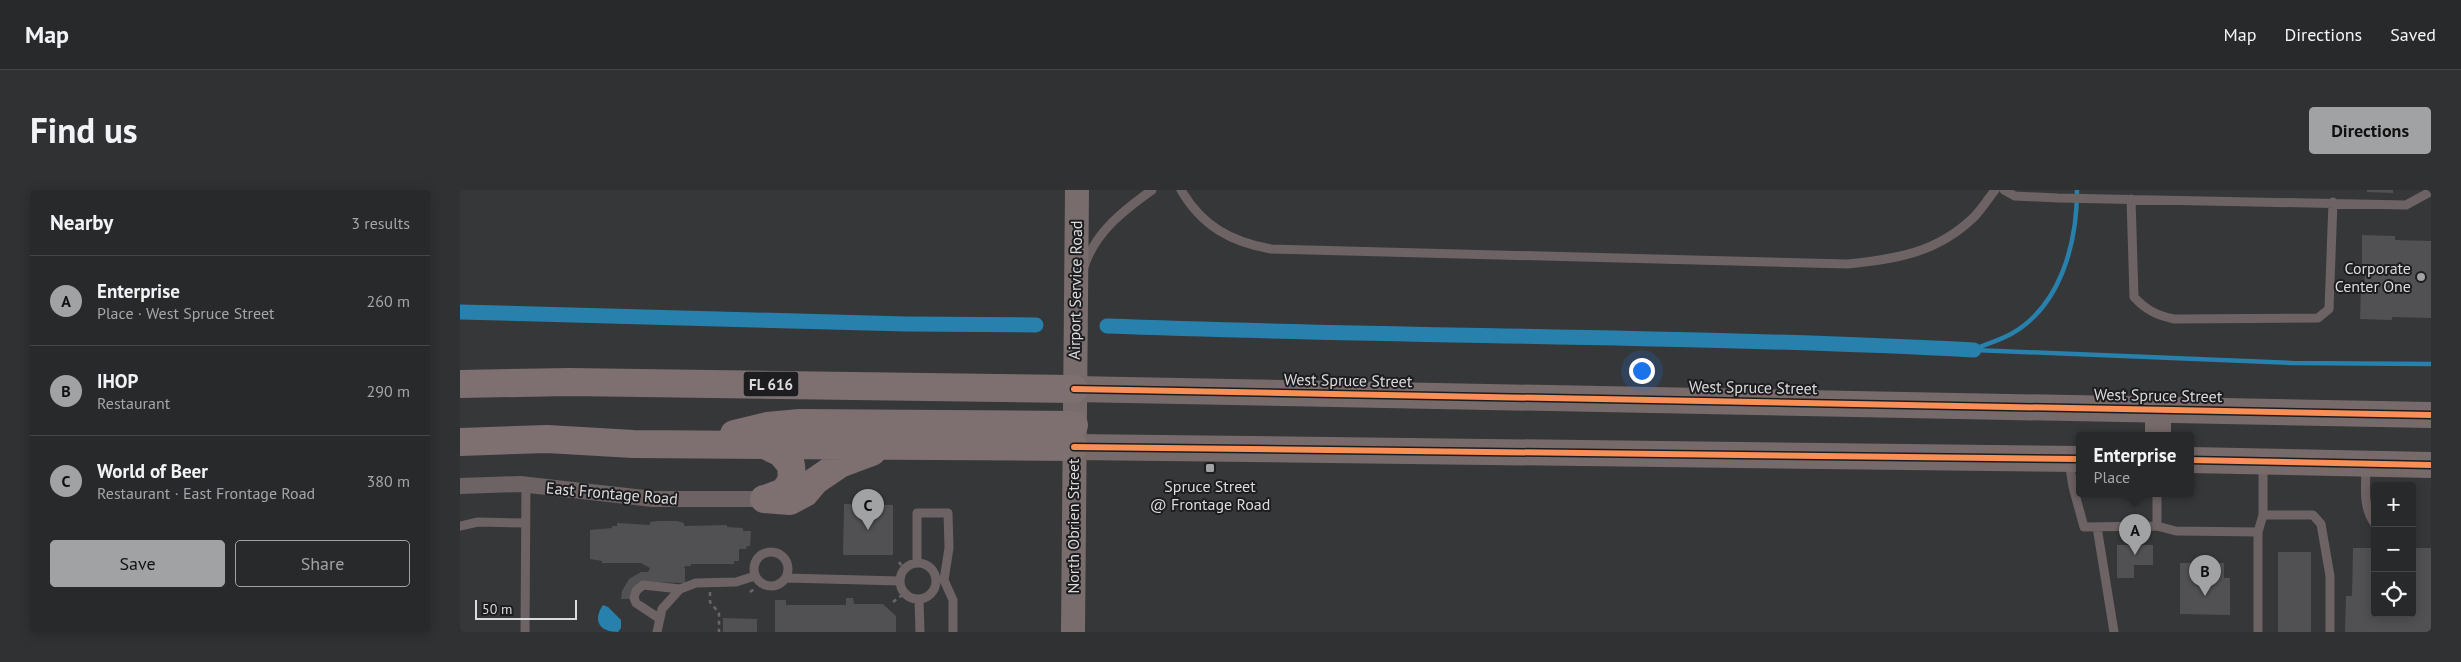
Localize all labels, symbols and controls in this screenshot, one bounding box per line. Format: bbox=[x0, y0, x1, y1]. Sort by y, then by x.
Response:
text: Map bbox=[25, 19, 69, 50]
text: Map bbox=[2224, 23, 2256, 46]
text: Directions bbox=[2284, 23, 2362, 46]
text: Saved bbox=[2390, 23, 2436, 46]
text: Find us bbox=[30, 107, 138, 153]
button: Directions bbox=[2309, 107, 2431, 154]
text: Nearby bbox=[50, 209, 113, 236]
text: 3 results bbox=[351, 213, 410, 233]
street label: Airport Service Road bbox=[1064, 220, 1086, 360]
place label: Corporate Center One bbox=[2335, 258, 2411, 296]
marker: Corporate Center One bbox=[2415, 271, 2427, 283]
text: Enterprise bbox=[97, 279, 180, 303]
text: A bbox=[61, 291, 71, 311]
text: 260 m bbox=[367, 291, 410, 311]
text: Place · West Spruce Street bbox=[97, 303, 275, 323]
your location bbox=[1629, 358, 1655, 384]
text: IHOP bbox=[97, 369, 138, 393]
street label: West Spruce Street bbox=[1284, 369, 1413, 391]
road number: FL 616 bbox=[744, 372, 798, 396]
street label: West Spruce Street bbox=[1689, 376, 1818, 398]
text: B bbox=[61, 381, 71, 401]
text: 290 m bbox=[367, 381, 410, 401]
street label: West Spruce Street bbox=[2094, 384, 2223, 406]
text: Restaurant bbox=[97, 393, 170, 413]
popup bbox=[2076, 432, 2194, 497]
text: Enterprise bbox=[2094, 443, 2176, 467]
street label: North Obrien Street bbox=[1063, 458, 1083, 594]
text: World of Beer bbox=[97, 459, 208, 483]
marker: Spruce Street @ Frontage Road bbox=[1204, 462, 1216, 474]
text: Place bbox=[2094, 467, 2130, 487]
text: C bbox=[62, 471, 70, 491]
text: 380 m bbox=[367, 471, 410, 491]
place label: Spruce Street @ Frontage Road bbox=[1150, 476, 1270, 514]
street label: East Frontage Road bbox=[545, 477, 679, 509]
map controls bbox=[2371, 482, 2416, 617]
button: + bbox=[2371, 482, 2416, 527]
text: Restaurant · East Frontage Road bbox=[97, 483, 315, 503]
pin: C bbox=[852, 489, 884, 530]
pin: A bbox=[2119, 514, 2151, 555]
button: − bbox=[2371, 527, 2416, 572]
button: Save bbox=[50, 540, 225, 587]
button: Share bbox=[235, 540, 410, 587]
pin: B bbox=[2189, 555, 2221, 596]
button: locate bbox=[2371, 572, 2416, 617]
scale bar bbox=[475, 597, 578, 620]
text: 50 m bbox=[482, 600, 512, 618]

